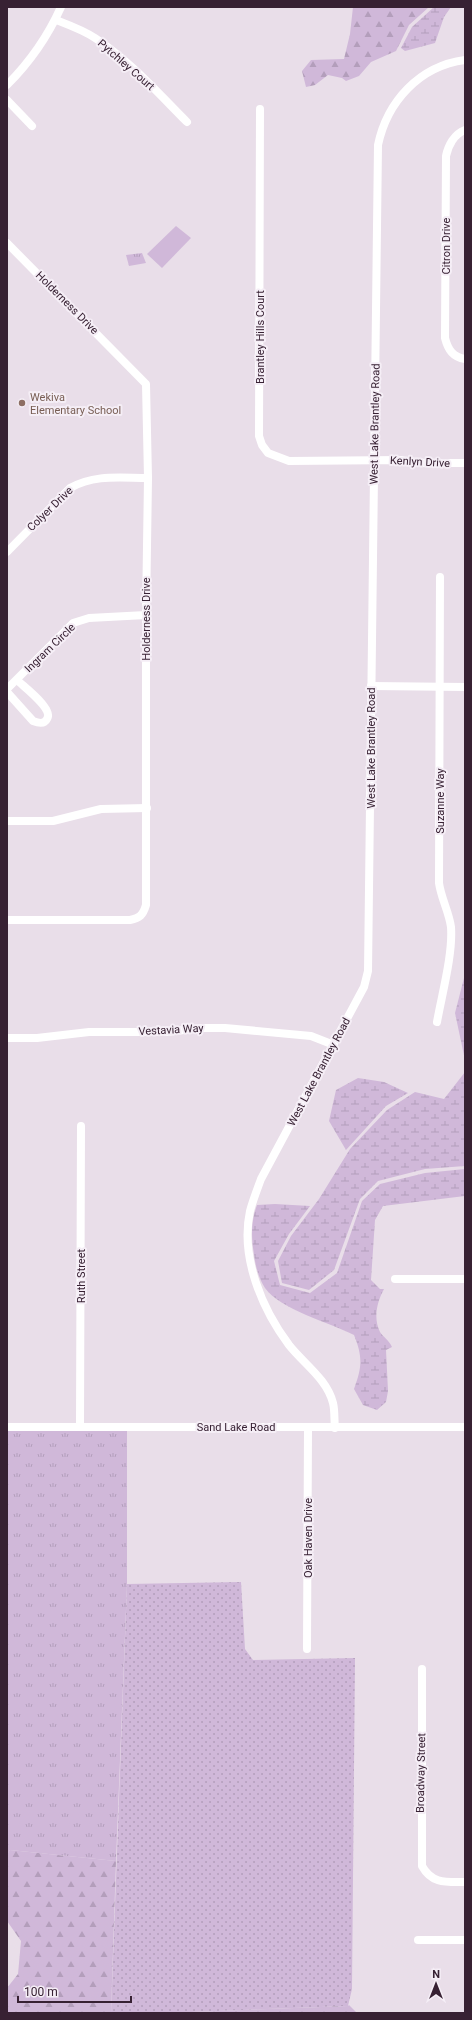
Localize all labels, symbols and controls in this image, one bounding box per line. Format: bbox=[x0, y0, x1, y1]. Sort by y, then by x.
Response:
street label: Pytchley Court bbox=[95, 37, 157, 93]
street label: Citron Drive bbox=[440, 217, 453, 274]
street label: Holderness Drive bbox=[33, 269, 101, 337]
street label: Brantley Hills Court bbox=[254, 290, 267, 384]
street label: West Lake Brantley Road bbox=[367, 363, 383, 485]
place label: Wekiva Elementary School bbox=[30, 391, 121, 417]
marker: Wekiva Elementary School bbox=[17, 398, 27, 408]
street label: Kenlyn Drive bbox=[390, 454, 450, 470]
street label: Colyer Drive bbox=[25, 484, 76, 534]
street label: Holderness Drive bbox=[140, 577, 153, 661]
street label: Ingram Circle bbox=[22, 621, 78, 675]
street label: West Lake Brantley Road bbox=[365, 688, 378, 809]
street label: Suzanne Way bbox=[434, 767, 447, 834]
street label: West Lake Brantley Road bbox=[285, 1016, 353, 1128]
street label: Vestavia Way bbox=[138, 1022, 205, 1038]
street label: Ruth Street bbox=[75, 1248, 88, 1303]
street label: Sand Lake Road bbox=[197, 1421, 275, 1434]
street label: Oak Haven Drive bbox=[302, 1498, 315, 1578]
street label: Broadway Street bbox=[414, 1732, 428, 1813]
north arrow bbox=[416, 1964, 456, 2004]
text: N bbox=[432, 1968, 440, 1981]
scale bar bbox=[18, 1978, 131, 2004]
text: 100 m bbox=[24, 1985, 58, 1999]

